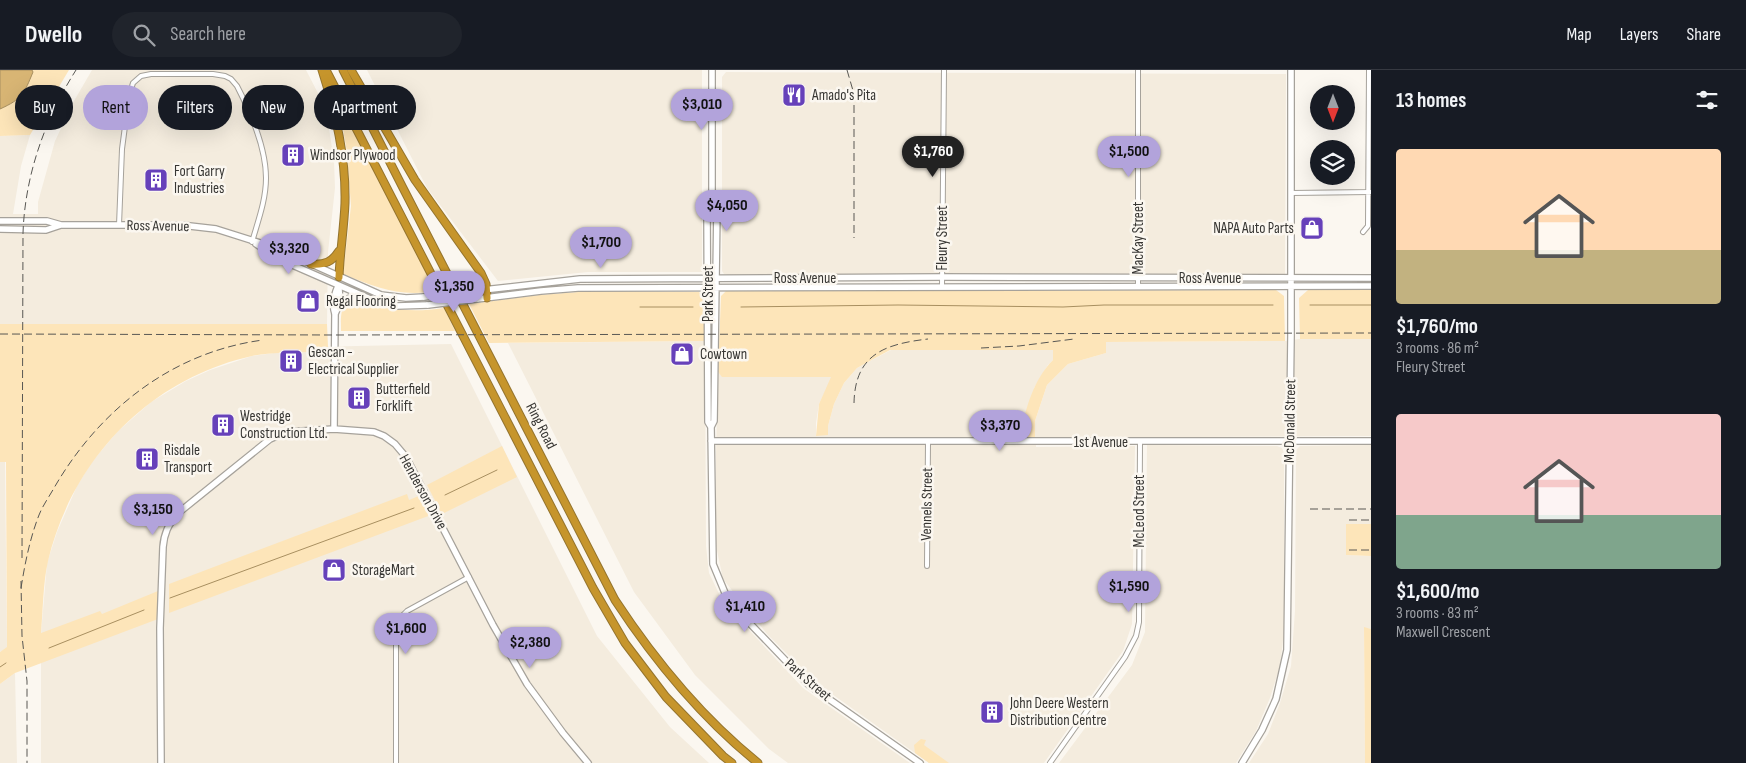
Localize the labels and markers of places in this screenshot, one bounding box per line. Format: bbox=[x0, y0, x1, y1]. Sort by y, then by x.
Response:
restaurant icon: Amado's Pita bbox=[781, 82, 807, 108]
place label: Amado's Pita bbox=[811, 86, 876, 105]
pin: $3,010 bbox=[661, 88, 743, 131]
pin: $1,760 bbox=[892, 136, 974, 178]
pin: $1,500 bbox=[1088, 136, 1170, 178]
building icon: Windsor Plywood bbox=[280, 142, 306, 168]
place label: Windsor Plywood bbox=[310, 146, 396, 165]
place label: Fort Garry Industries bbox=[174, 162, 225, 198]
building icon: Fort Garry Industries bbox=[143, 167, 169, 193]
pin: $4,050 bbox=[686, 190, 768, 232]
shop icon: NAPA Auto Parts bbox=[1299, 215, 1325, 241]
place label: NAPA Auto Parts bbox=[1213, 219, 1294, 238]
pin: $1,700 bbox=[560, 226, 642, 269]
pin: $3,320 bbox=[248, 232, 330, 275]
pin: $1,350 bbox=[413, 270, 495, 313]
shop icon: Regal Flooring bbox=[295, 288, 321, 314]
place label: Regal Flooring bbox=[326, 292, 396, 311]
shop icon: Cowtown bbox=[669, 341, 695, 367]
place label: Gescan - Electrical Supplier bbox=[308, 343, 399, 379]
place label: Cowtown bbox=[700, 345, 747, 364]
building icon: Gescan - Electrical Supplier bbox=[278, 348, 304, 374]
place label: Butterfield Forklift bbox=[376, 380, 430, 416]
building icon: Butterfield Forklift bbox=[346, 385, 372, 411]
place label: Westridge Construction Ltd. bbox=[240, 407, 328, 443]
pin: $3,370 bbox=[959, 410, 1041, 452]
building icon: Westridge Construction Ltd. bbox=[210, 412, 236, 438]
place label: Risdale Transport bbox=[164, 441, 213, 477]
building icon: Risdale Transport bbox=[134, 446, 160, 472]
pin: $3,150 bbox=[112, 494, 194, 536]
shop icon: StorageMart bbox=[321, 557, 347, 583]
place label: StorageMart bbox=[352, 561, 415, 580]
pin: $1,590 bbox=[1088, 570, 1170, 613]
pin: $1,410 bbox=[704, 590, 786, 633]
pin: $1,600 bbox=[365, 612, 447, 655]
pin: $2,380 bbox=[489, 626, 571, 669]
place label: John Deere Western Distribution Centre bbox=[1009, 694, 1109, 730]
building icon: John Deere Western Distribution Centre bbox=[979, 699, 1005, 725]

